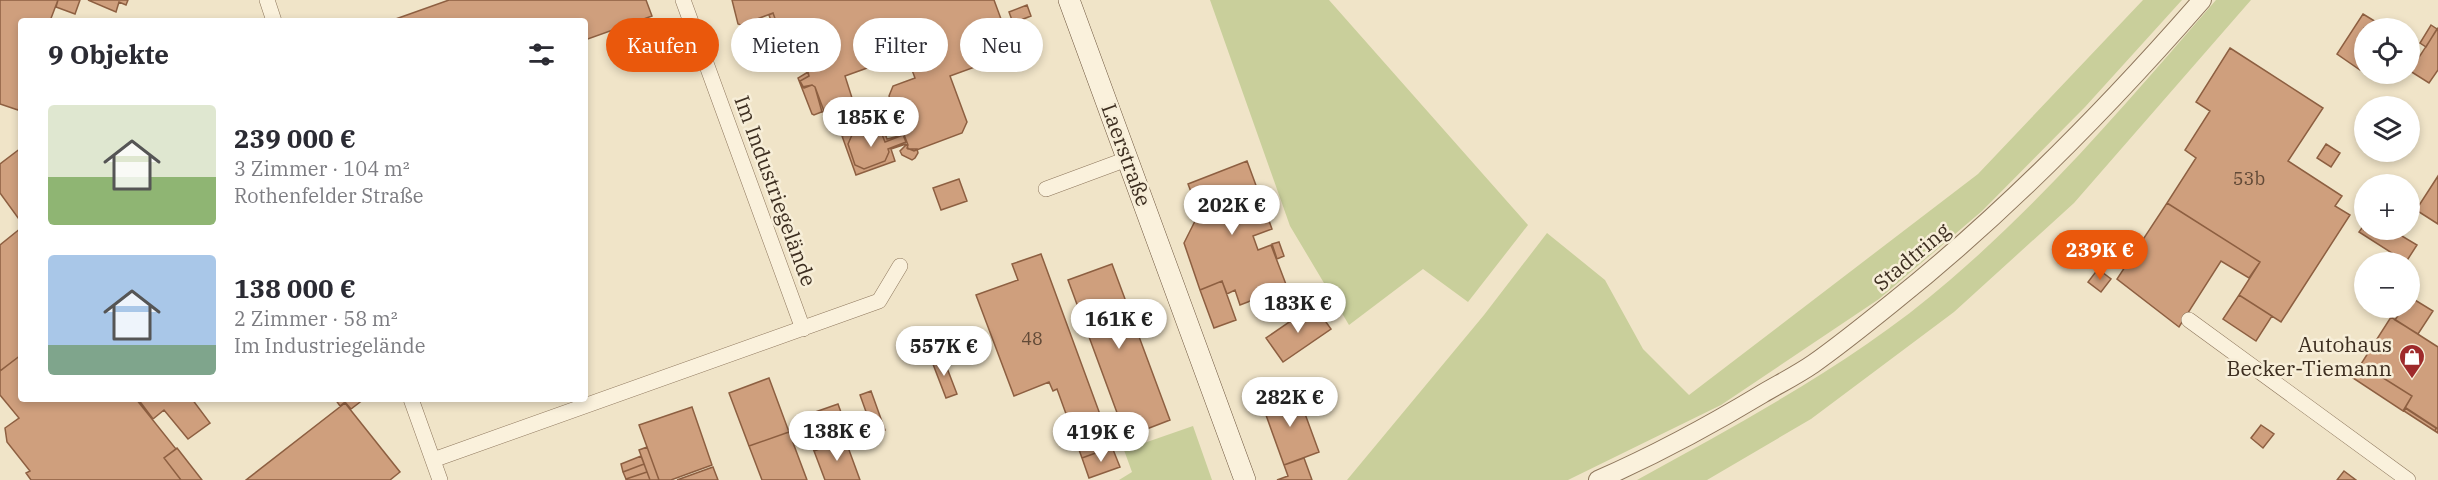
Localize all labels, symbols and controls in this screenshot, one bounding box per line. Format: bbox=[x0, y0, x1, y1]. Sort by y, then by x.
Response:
chip: Kaufen bbox=[606, 18, 719, 72]
chip: Mieten bbox=[731, 18, 841, 72]
chip: Filter bbox=[853, 18, 948, 72]
chip: Neu bbox=[960, 18, 1043, 72]
map controls bbox=[2354, 18, 2420, 318]
button: locate bbox=[2354, 18, 2420, 84]
text: 9 Objekte bbox=[48, 37, 169, 71]
icon: filters bbox=[525, 38, 558, 71]
street label: Im Industriegelände bbox=[728, 91, 823, 290]
button: layers bbox=[2354, 96, 2420, 162]
pin: 185K € bbox=[822, 97, 920, 148]
street label: Laerstraße bbox=[1095, 99, 1158, 210]
text: 185K € bbox=[837, 103, 905, 130]
text: 239 000 € bbox=[234, 121, 356, 155]
icon: home bbox=[96, 129, 168, 201]
text: 3 Zimmer · 104 m² bbox=[234, 155, 410, 182]
house number: 53b bbox=[2233, 167, 2265, 190]
button: + bbox=[2354, 174, 2420, 240]
text: Rothenfelder Straße bbox=[234, 182, 423, 209]
pin: 202K € bbox=[1183, 185, 1281, 236]
text: 202K € bbox=[1198, 191, 1266, 218]
street label: Stadtring bbox=[1867, 216, 1956, 297]
pin: 239K € bbox=[2051, 230, 2149, 281]
text: 239K € bbox=[2066, 236, 2134, 263]
button: − bbox=[2354, 252, 2420, 318]
text: 138 000 € bbox=[234, 271, 356, 305]
icon: home bbox=[96, 279, 168, 351]
pin: 183K € bbox=[1249, 283, 1347, 334]
text: 183K € bbox=[1264, 289, 1332, 316]
pin: 161K € bbox=[1070, 299, 1168, 350]
text: 2 Zimmer · 58 m² bbox=[234, 305, 398, 332]
text: 161K € bbox=[1085, 305, 1153, 332]
pin: 557K € bbox=[895, 326, 993, 377]
house number: 48 bbox=[1021, 327, 1043, 350]
place label: Autohaus Becker-Tiemann bbox=[2226, 330, 2392, 382]
text: Im Industriegelände bbox=[234, 332, 425, 359]
text: 557K € bbox=[910, 332, 978, 359]
shop icon: Autohaus Becker-Tiemann bbox=[2397, 342, 2427, 380]
pin: 282K € bbox=[1241, 377, 1339, 428]
text: 282K € bbox=[1256, 383, 1324, 410]
pin: 138K € bbox=[788, 411, 886, 462]
pin: 419K € bbox=[1052, 412, 1150, 463]
text: 138K € bbox=[803, 417, 871, 444]
text: 419K € bbox=[1067, 418, 1135, 445]

